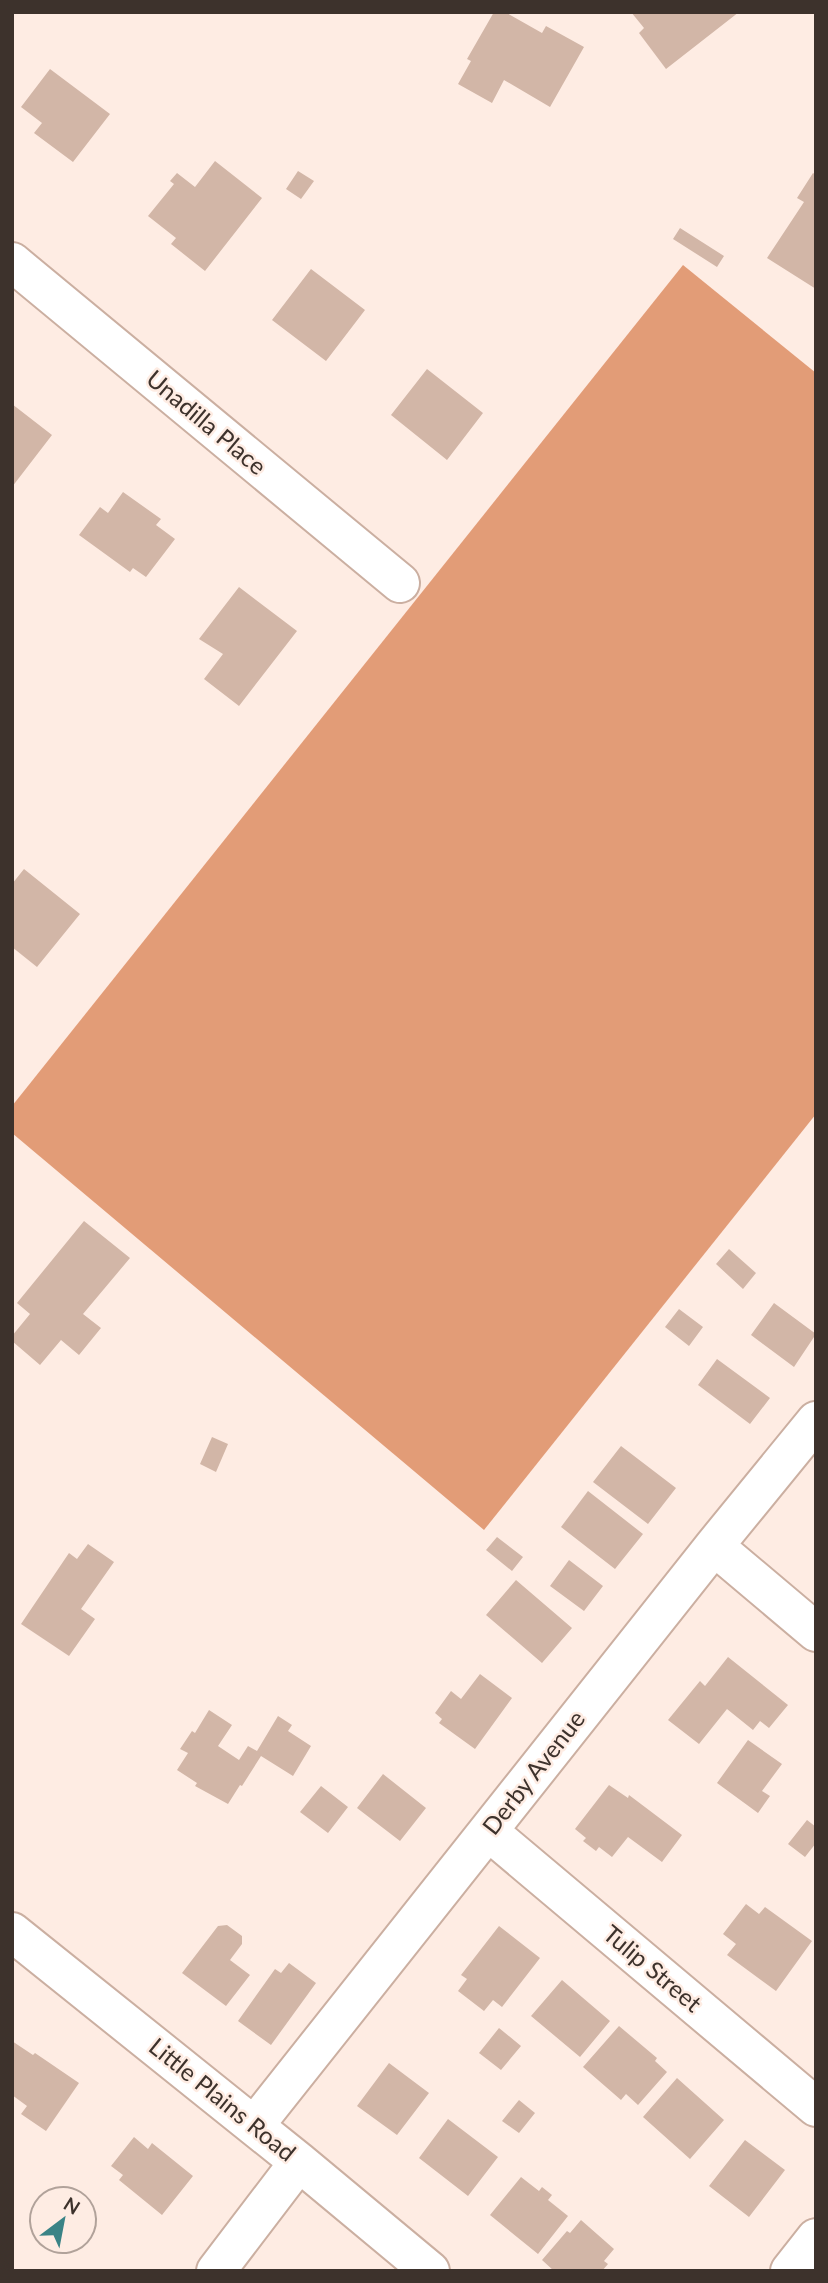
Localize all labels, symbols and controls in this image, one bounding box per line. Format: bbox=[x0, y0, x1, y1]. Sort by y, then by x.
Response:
street label: Unadilla Place bbox=[141, 363, 273, 480]
street label: Derby Avenue bbox=[475, 1704, 590, 1840]
street label: Tulip Street bbox=[598, 1918, 708, 2018]
street label: Little Plains Road bbox=[144, 2031, 302, 2167]
north arrow bbox=[28, 2185, 98, 2255]
text: N bbox=[60, 2192, 85, 2219]

